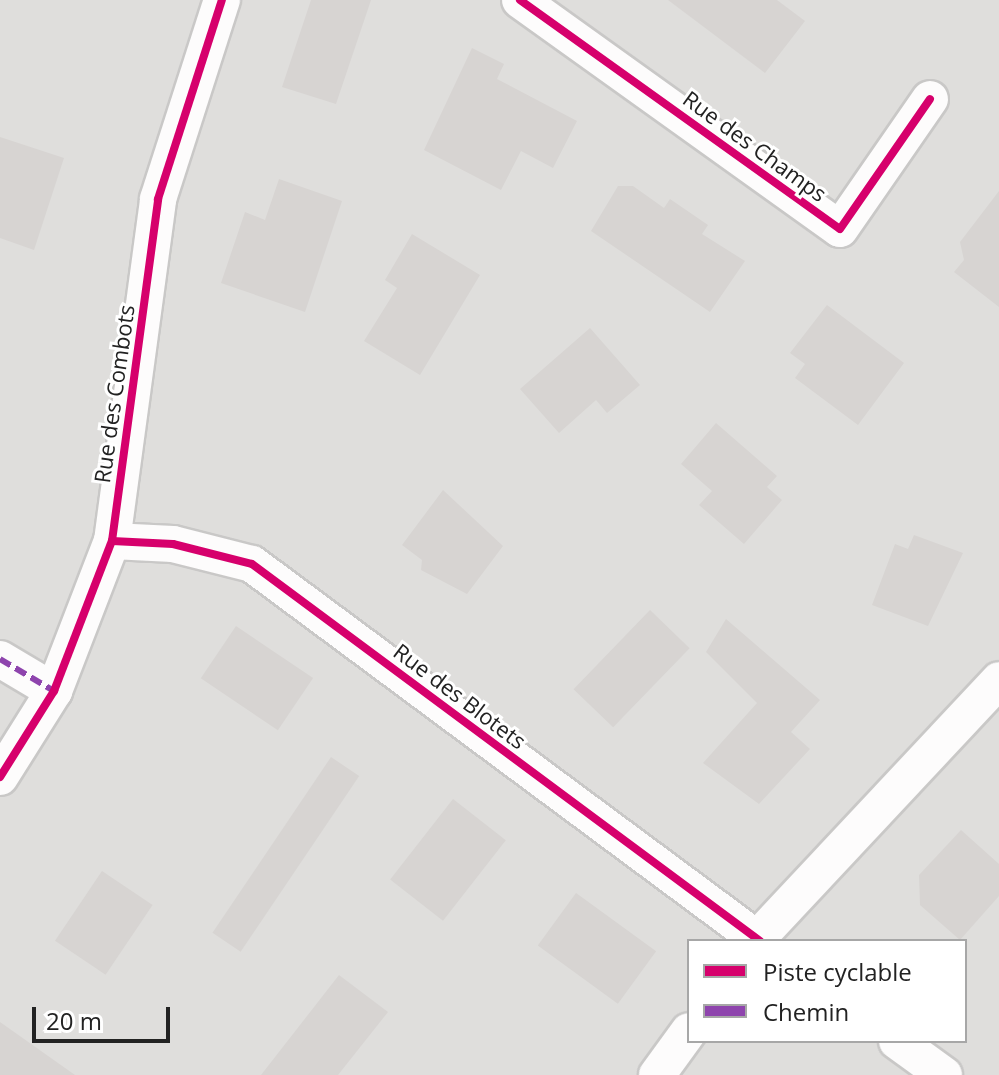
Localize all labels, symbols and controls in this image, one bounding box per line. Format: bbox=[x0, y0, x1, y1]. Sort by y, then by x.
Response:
street label: Rue des Champs bbox=[678, 85, 832, 207]
street label: Rue des Combots bbox=[88, 303, 140, 485]
street label: Rue des Blotets bbox=[389, 638, 531, 754]
legend bbox=[687, 939, 967, 1043]
text: Piste cyclable bbox=[763, 955, 912, 988]
scale bar bbox=[36, 991, 174, 1041]
text: Chemin bbox=[763, 995, 849, 1028]
text: 20 m bbox=[46, 1004, 102, 1037]

